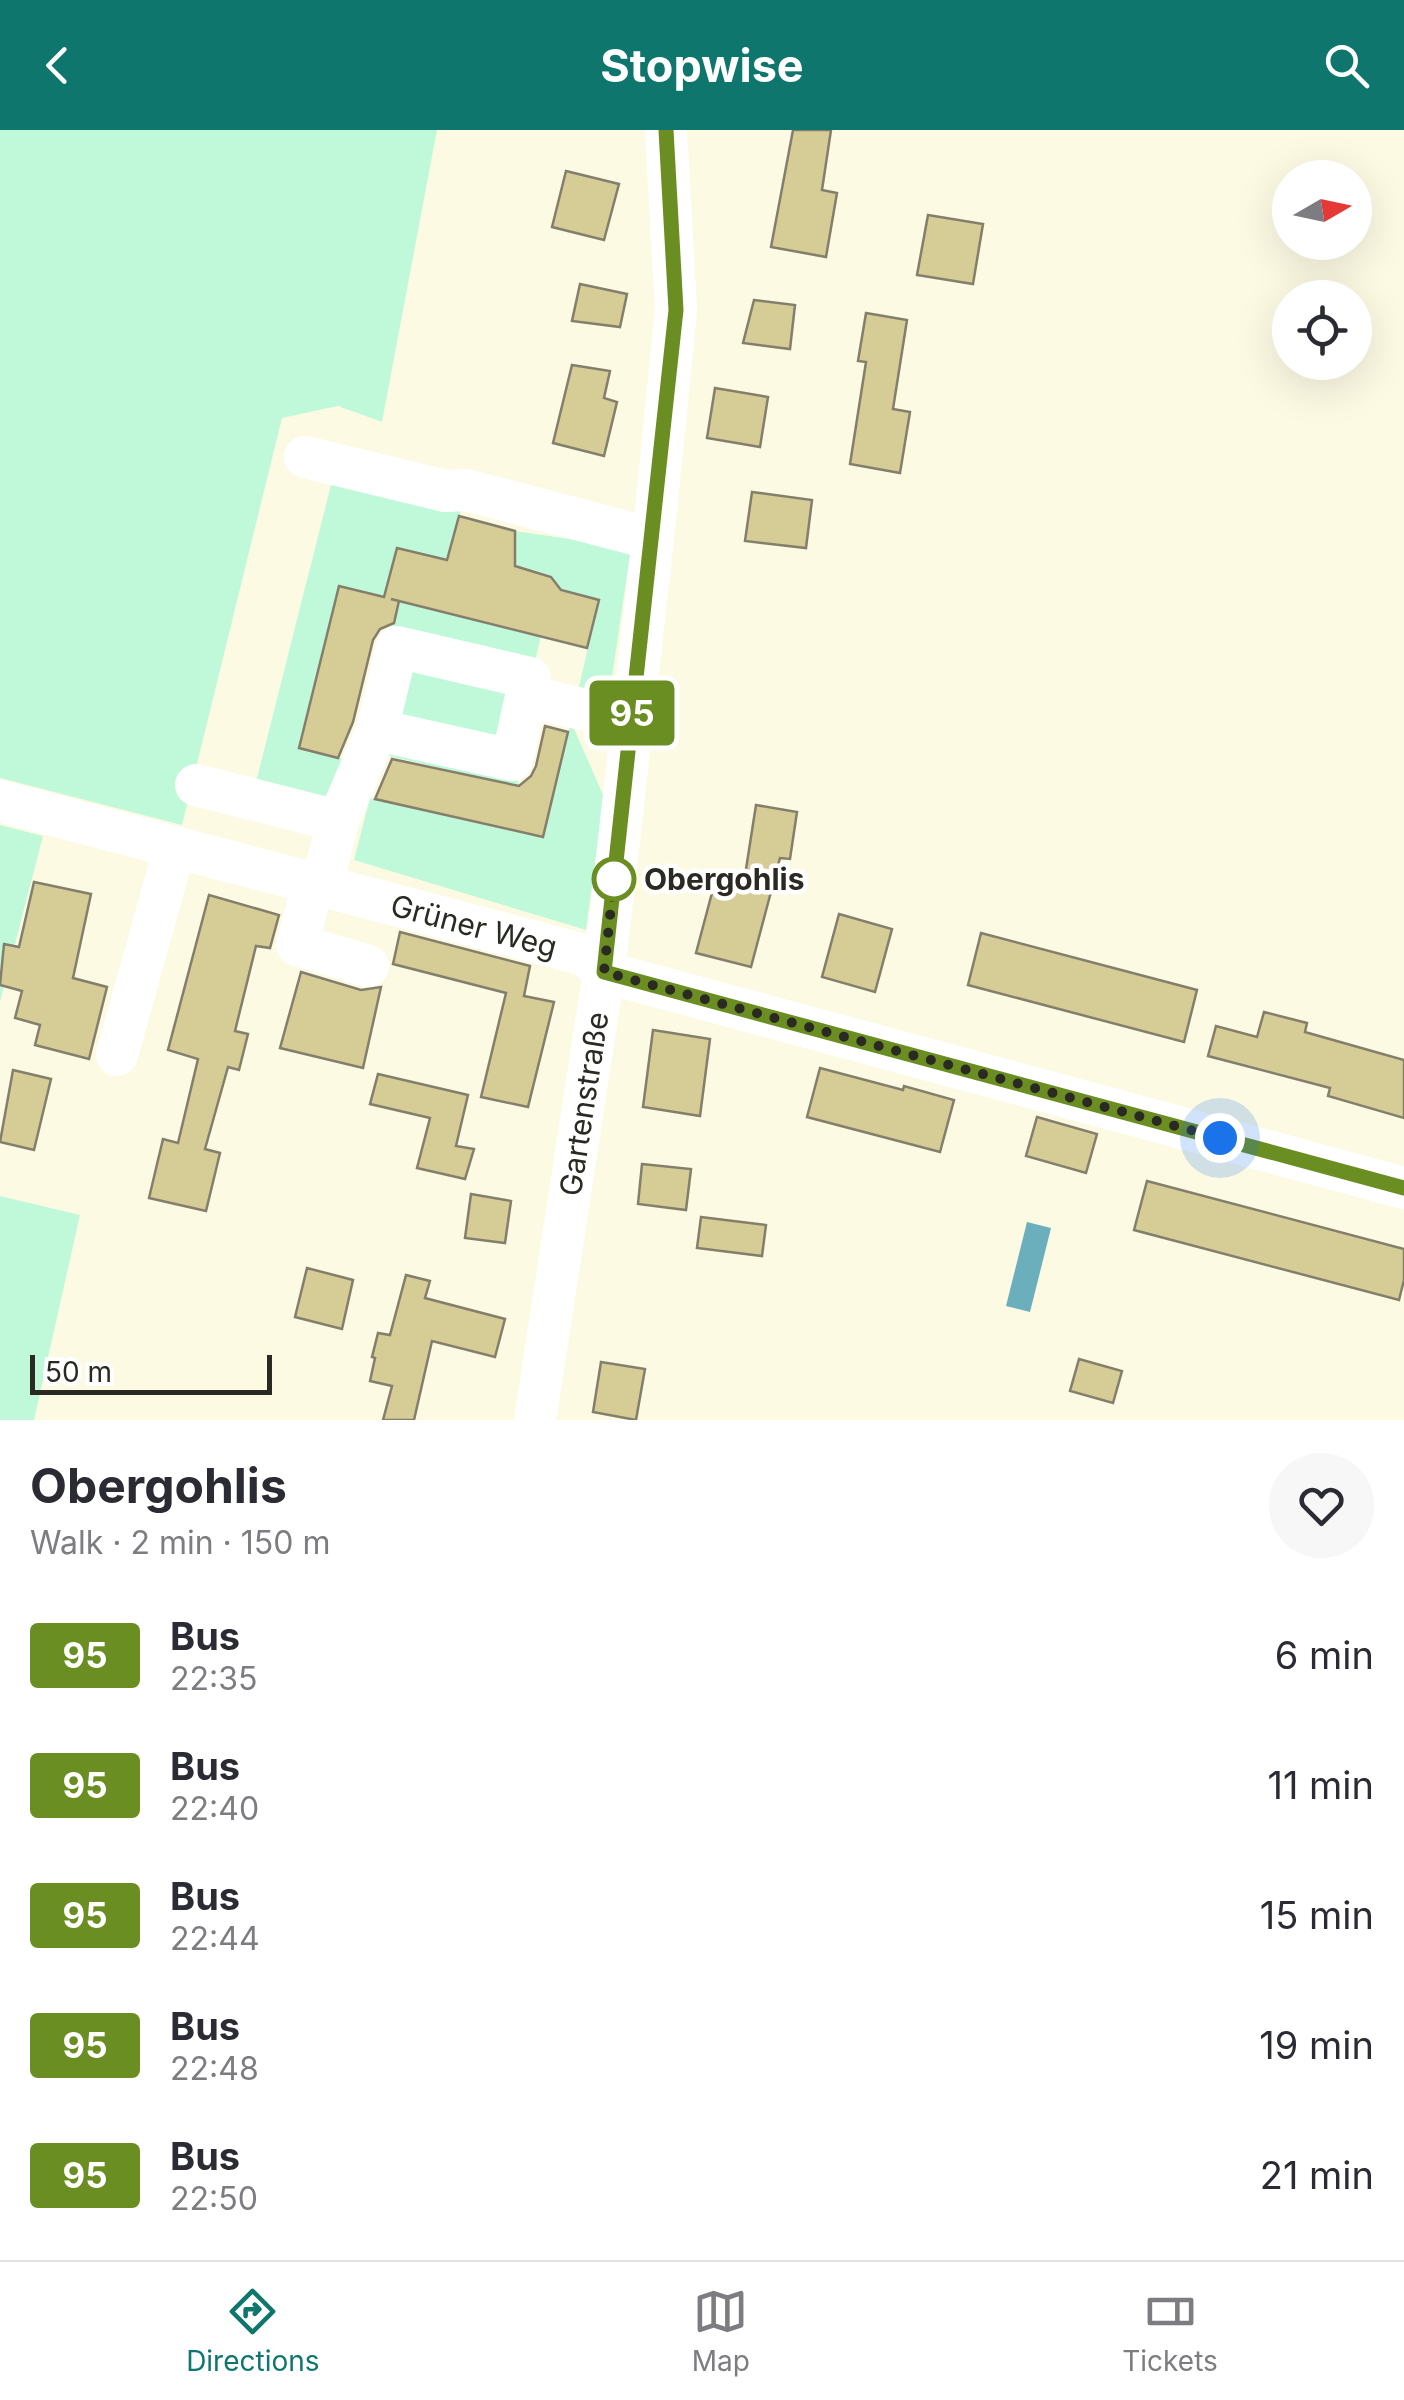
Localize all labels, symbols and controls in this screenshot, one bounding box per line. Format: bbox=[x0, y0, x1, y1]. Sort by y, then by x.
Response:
icon: back bbox=[30, 38, 85, 93]
text: Stopwise bbox=[600, 38, 804, 93]
icon: search bbox=[1319, 38, 1374, 93]
north arrow bbox=[1272, 160, 1372, 260]
map controls bbox=[1272, 160, 1372, 380]
button: locate bbox=[1272, 280, 1372, 380]
line badge: 95 bbox=[587, 680, 677, 746]
text: 95 bbox=[609, 692, 655, 734]
marker: Obergohlis bbox=[593, 858, 635, 900]
place label: Obergohlis bbox=[644, 861, 804, 897]
street label: Grüner Weg bbox=[387, 887, 561, 965]
street label: Gartenstraße bbox=[552, 1009, 616, 1198]
your location bbox=[1195, 1113, 1245, 1163]
scale bar bbox=[30, 1350, 272, 1394]
text: 50 m bbox=[45, 1355, 112, 1389]
button: heart bbox=[1269, 1453, 1374, 1558]
text: Obergohlis bbox=[30, 1456, 287, 1515]
text: Walk · 2 min · 150 m bbox=[30, 1523, 331, 1562]
text: Bus bbox=[170, 1613, 240, 1659]
text: 6 min bbox=[1275, 1632, 1374, 1678]
text: 95 bbox=[62, 1634, 108, 1676]
text: 22:35 bbox=[170, 1659, 257, 1698]
text: Bus bbox=[170, 1743, 240, 1789]
text: 11 min bbox=[1267, 1762, 1374, 1808]
text: 95 bbox=[62, 1764, 108, 1806]
text: 22:40 bbox=[170, 1789, 259, 1828]
text: Bus bbox=[170, 1873, 240, 1919]
text: 15 min bbox=[1260, 1892, 1374, 1938]
text: 95 bbox=[62, 1894, 108, 1936]
text: 22:44 bbox=[170, 1919, 260, 1958]
text: Bus bbox=[170, 2003, 240, 2049]
text: 19 min bbox=[1259, 2022, 1374, 2068]
text: 95 bbox=[62, 2024, 108, 2066]
text: 22:48 bbox=[170, 2049, 259, 2088]
text: Bus bbox=[170, 2133, 240, 2179]
text: 21 min bbox=[1260, 2152, 1374, 2198]
text: 95 bbox=[62, 2154, 108, 2196]
text: 22:50 bbox=[170, 2179, 258, 2218]
tab: Directions bbox=[186, 2284, 320, 2378]
tab: Map bbox=[692, 2284, 750, 2378]
tab: Tickets bbox=[1122, 2284, 1218, 2378]

